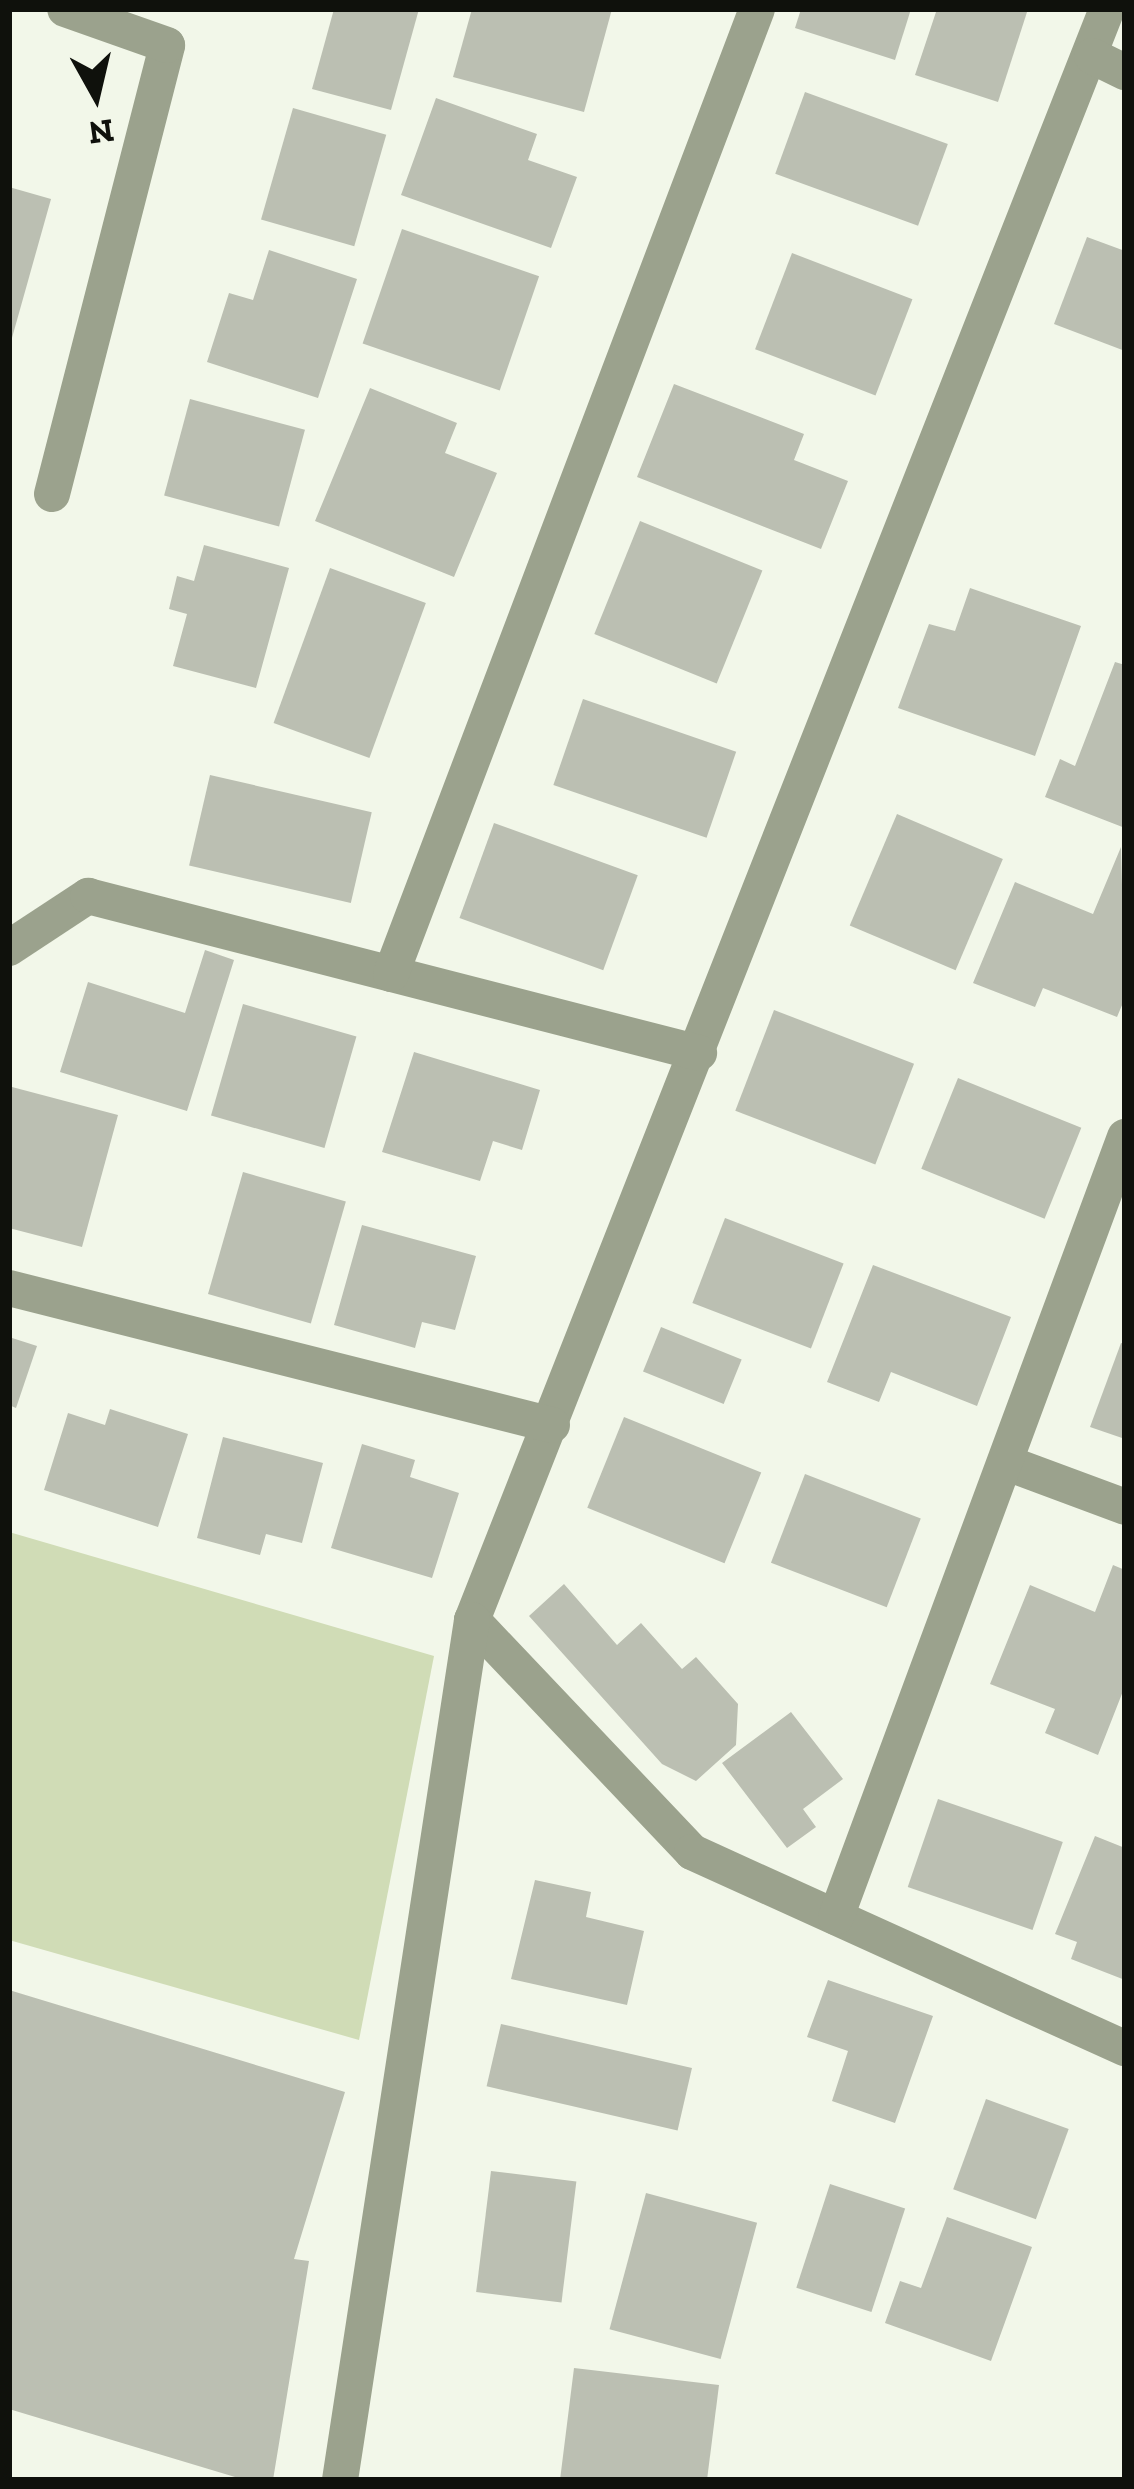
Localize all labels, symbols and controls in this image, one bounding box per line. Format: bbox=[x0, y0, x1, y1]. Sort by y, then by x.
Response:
north arrow bbox=[36, 36, 156, 156]
text: N bbox=[86, 111, 116, 153]

